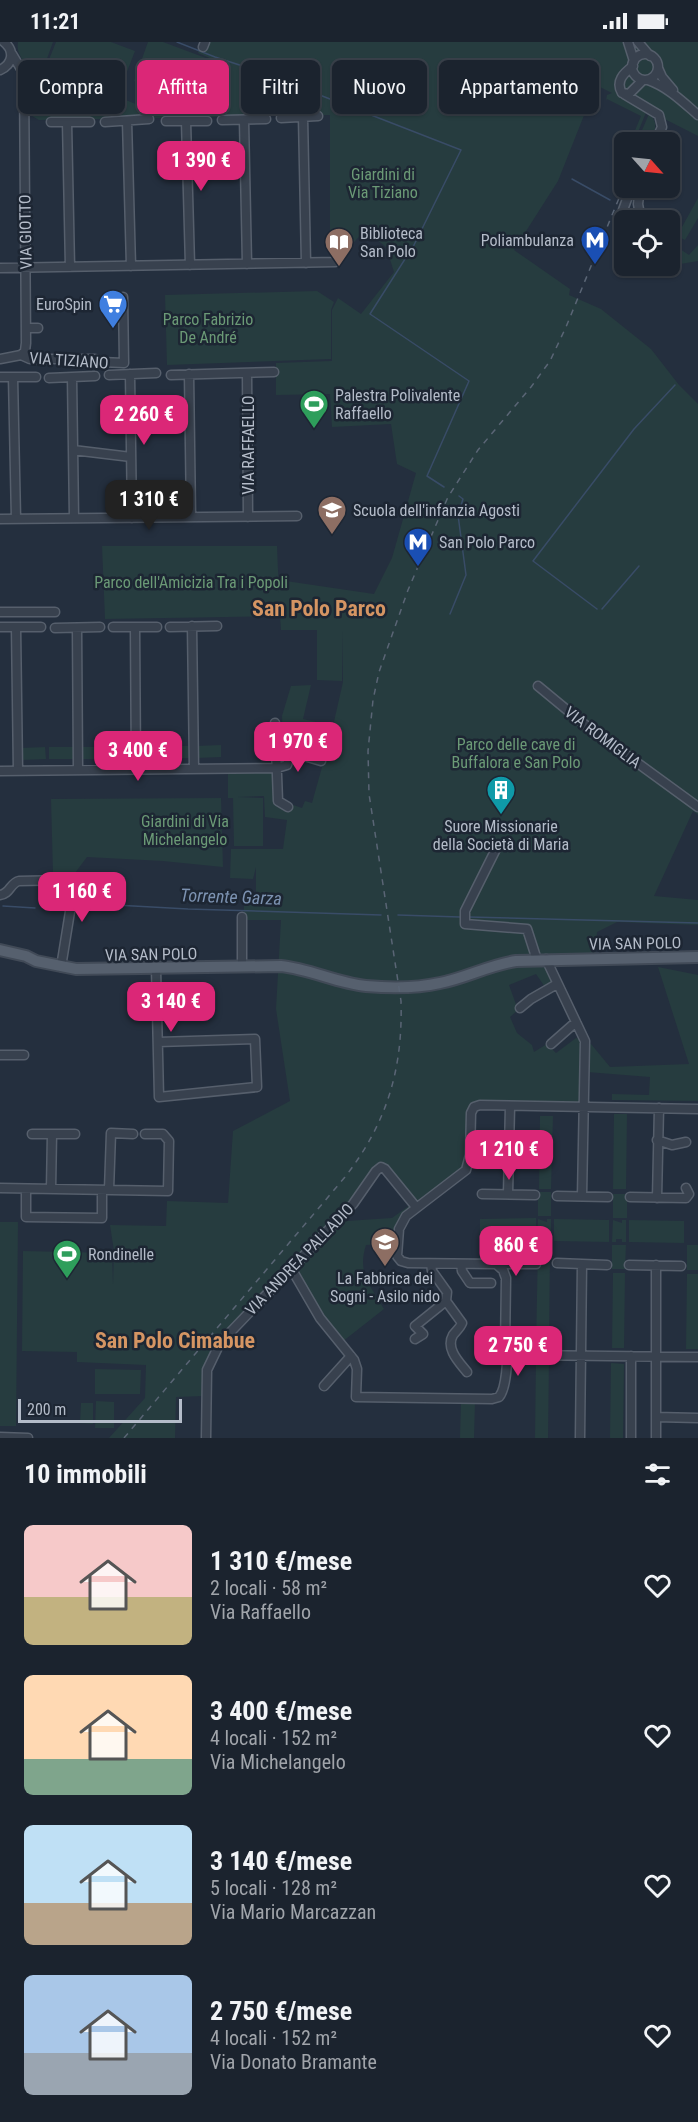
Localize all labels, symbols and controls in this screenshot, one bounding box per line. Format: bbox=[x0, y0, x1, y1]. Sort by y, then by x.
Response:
text: 11:21 bbox=[30, 9, 81, 34]
chip: Compra bbox=[18, 60, 125, 114]
chip: Affitta bbox=[137, 60, 229, 114]
chip: Filtri bbox=[241, 60, 320, 114]
chip: Nuovo bbox=[332, 60, 427, 114]
chip: Appartamento bbox=[439, 60, 599, 114]
north arrow bbox=[614, 132, 680, 198]
map controls bbox=[614, 132, 680, 276]
pin: 1 390 € bbox=[146, 141, 256, 192]
text: 1 390 € bbox=[171, 148, 231, 172]
park label: Giardini di Via Tiziano bbox=[348, 165, 418, 202]
street label: VIA GIOTTO bbox=[15, 194, 36, 270]
button: locate bbox=[614, 210, 680, 276]
place label: Biblioteca San Polo bbox=[360, 224, 423, 261]
metro station icon: Poliambulanza bbox=[579, 224, 611, 266]
library icon: Biblioteca San Polo bbox=[323, 226, 355, 268]
place label: Poliambulanza bbox=[481, 231, 574, 250]
supermarket icon: EuroSpin bbox=[97, 288, 129, 330]
place label: EuroSpin bbox=[36, 295, 92, 314]
park label: Parco Fabrizio De André bbox=[163, 310, 253, 347]
street label: VIA TIZIANO bbox=[29, 348, 109, 373]
place label: Palestra Polivalente Raffaello bbox=[335, 386, 460, 423]
sports icon: Palestra Polivalente Raffaello bbox=[298, 388, 330, 430]
pin: 2 260 € bbox=[89, 395, 199, 446]
street label: VIA RAFFAELLO bbox=[239, 395, 258, 495]
text: 2 260 € bbox=[114, 402, 174, 426]
pin: 1 310 € bbox=[94, 480, 204, 531]
text: 1 310 € bbox=[119, 487, 179, 511]
school or university icon: Scuola dell'infanzia Agosti bbox=[316, 494, 348, 536]
place label: Scuola dell'infanzia Agosti bbox=[353, 501, 520, 520]
metro station icon: San Polo Parco bbox=[402, 526, 434, 568]
place label: San Polo Parco bbox=[439, 533, 535, 552]
park label: Parco dell'Amicizia Tra i Popoli bbox=[94, 573, 288, 592]
district label: San Polo Parco bbox=[252, 596, 386, 621]
street label: VIA ROMIGLIA bbox=[561, 703, 645, 772]
pin: 1 970 € bbox=[243, 722, 353, 773]
text: 1 970 € bbox=[268, 729, 328, 753]
pin: 3 400 € bbox=[83, 731, 193, 782]
park label: Parco delle cave di Buffalora e San Polo bbox=[452, 735, 580, 772]
text: 3 400 € bbox=[108, 738, 168, 762]
building icon: Suore Missionarie della Società di Maria bbox=[485, 774, 517, 816]
park label: Giardini di Via Michelangelo bbox=[141, 812, 229, 849]
place label: Suore Missionarie della Società di Maria bbox=[433, 817, 569, 854]
pin: 1 160 € bbox=[27, 872, 137, 923]
text: 1 160 € bbox=[52, 879, 112, 903]
water label: Torrente Garza bbox=[180, 884, 282, 909]
street label: VIA SAN POLO bbox=[589, 933, 681, 954]
street label: VIA SAN POLO bbox=[105, 944, 197, 965]
pin: 3 140 € bbox=[116, 982, 226, 1033]
text: 3 140 € bbox=[141, 989, 201, 1013]
pin: 1 210 € bbox=[454, 1130, 564, 1181]
text: 1 210 € bbox=[479, 1137, 539, 1161]
street label: VIA ANDREA PALLADIO bbox=[241, 1200, 358, 1319]
school or university icon: La Fabbrica dei Sogni - Asilo nido bbox=[369, 1226, 401, 1268]
pin: 860 € bbox=[474, 1226, 558, 1277]
text: 860 € bbox=[493, 1233, 539, 1257]
sports icon: Rondinelle bbox=[51, 1238, 83, 1280]
place label: Rondinelle bbox=[88, 1245, 154, 1264]
place label: La Fabbrica dei Sogni - Asilo nido bbox=[330, 1269, 440, 1306]
pin: 2 750 € bbox=[463, 1326, 573, 1377]
district label: San Polo Cimabue bbox=[95, 1328, 255, 1353]
text: 2 750 € bbox=[488, 1333, 548, 1357]
scale bar bbox=[18, 1396, 182, 1424]
text: 200 m bbox=[27, 1400, 66, 1419]
icon: filters bbox=[641, 1458, 674, 1491]
text: 10 immobili bbox=[24, 1459, 147, 1489]
text: 1 310 €/mese bbox=[210, 1546, 352, 1576]
icon: home bbox=[72, 1549, 144, 1621]
icon: heart bbox=[641, 1569, 674, 1602]
text: 2 locali · 58 m² bbox=[210, 1576, 327, 1600]
text: Via Raffaello bbox=[210, 1600, 311, 1624]
text: 3 400 €/mese bbox=[210, 1696, 352, 1726]
icon: home bbox=[72, 1699, 144, 1771]
icon: heart bbox=[641, 1719, 674, 1752]
text: 4 locali · 152 m² bbox=[210, 1726, 337, 1750]
text: Via Michelangelo bbox=[210, 1750, 346, 1774]
text: 3 140 €/mese bbox=[210, 1846, 352, 1876]
icon: home bbox=[72, 1849, 144, 1921]
icon: heart bbox=[641, 1869, 674, 1902]
text: 5 locali · 128 m² bbox=[210, 1876, 337, 1900]
text: Via Mario Marcazzan bbox=[210, 1900, 376, 1924]
text: 2 750 €/mese bbox=[210, 1996, 352, 2026]
icon: home bbox=[72, 1999, 144, 2071]
icon: heart bbox=[641, 2019, 674, 2052]
text: 4 locali · 152 m² bbox=[210, 2026, 337, 2050]
text: Via Donato Bramante bbox=[210, 2050, 377, 2074]

